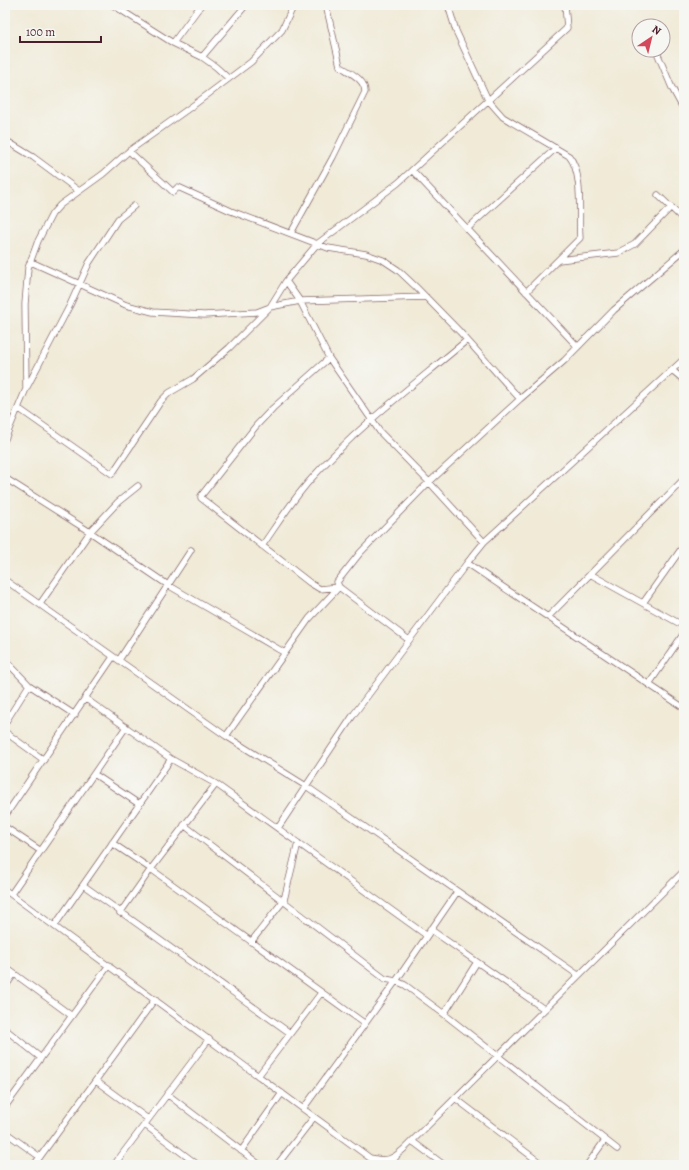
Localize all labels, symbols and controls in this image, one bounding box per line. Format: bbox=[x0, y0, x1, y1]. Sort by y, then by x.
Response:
scale bar bbox=[20, 18, 101, 44]
north arrow bbox=[631, 18, 671, 58]
text: N bbox=[649, 22, 664, 39]
text: 100 m bbox=[26, 24, 55, 40]

